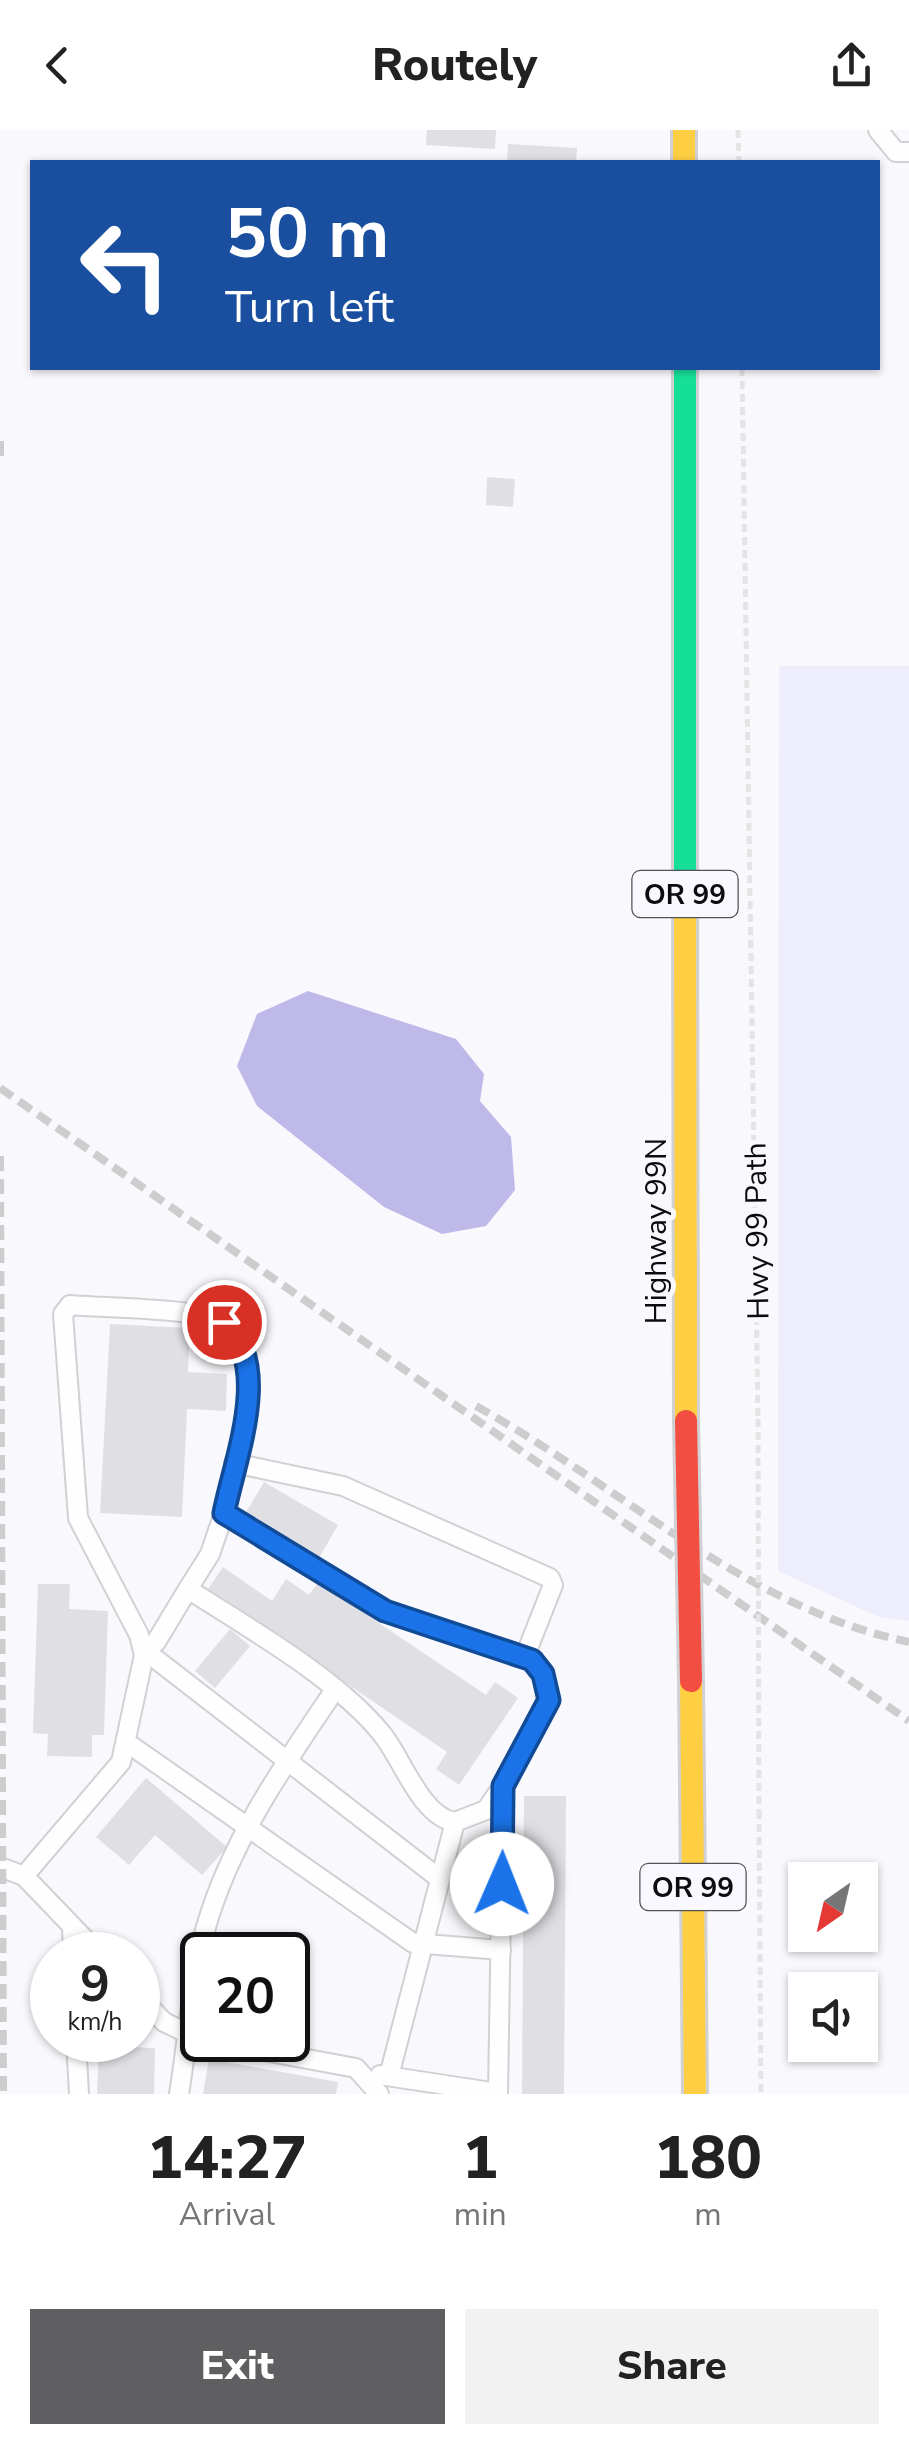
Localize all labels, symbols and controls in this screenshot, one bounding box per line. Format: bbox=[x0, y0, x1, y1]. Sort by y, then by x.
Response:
text: Routely bbox=[372, 35, 537, 96]
icon: back bbox=[30, 38, 85, 93]
icon: share bbox=[824, 38, 879, 93]
text: 50 m bbox=[225, 186, 389, 282]
icon: left bbox=[60, 200, 190, 330]
text: Turn left bbox=[225, 277, 394, 338]
road number: OR 99 bbox=[632, 871, 738, 917]
street label: Highway 99N bbox=[636, 1138, 677, 1324]
street label: Hwy 99 Path bbox=[735, 1142, 780, 1320]
pin bbox=[182, 1280, 267, 1365]
icon: arrive bbox=[197, 1295, 252, 1350]
position arrow bbox=[450, 1832, 554, 1936]
north arrow bbox=[788, 1862, 878, 1952]
map controls bbox=[788, 1862, 878, 2062]
road number: OR 99 bbox=[640, 1864, 746, 1910]
speed limit sign: 20 bbox=[180, 1932, 310, 2062]
text: 9 bbox=[80, 1950, 110, 2019]
button: sound bbox=[788, 1972, 878, 2062]
text: km/h bbox=[67, 2005, 123, 2039]
text: 14:27 bbox=[147, 2117, 307, 2199]
text: 1 bbox=[462, 2117, 498, 2199]
text: 180 bbox=[654, 2117, 762, 2199]
text: Arrival bbox=[179, 2193, 275, 2236]
text: min bbox=[454, 2193, 507, 2236]
text: m bbox=[694, 2193, 722, 2236]
button: Exit bbox=[30, 2309, 445, 2424]
button: Share bbox=[465, 2309, 879, 2424]

